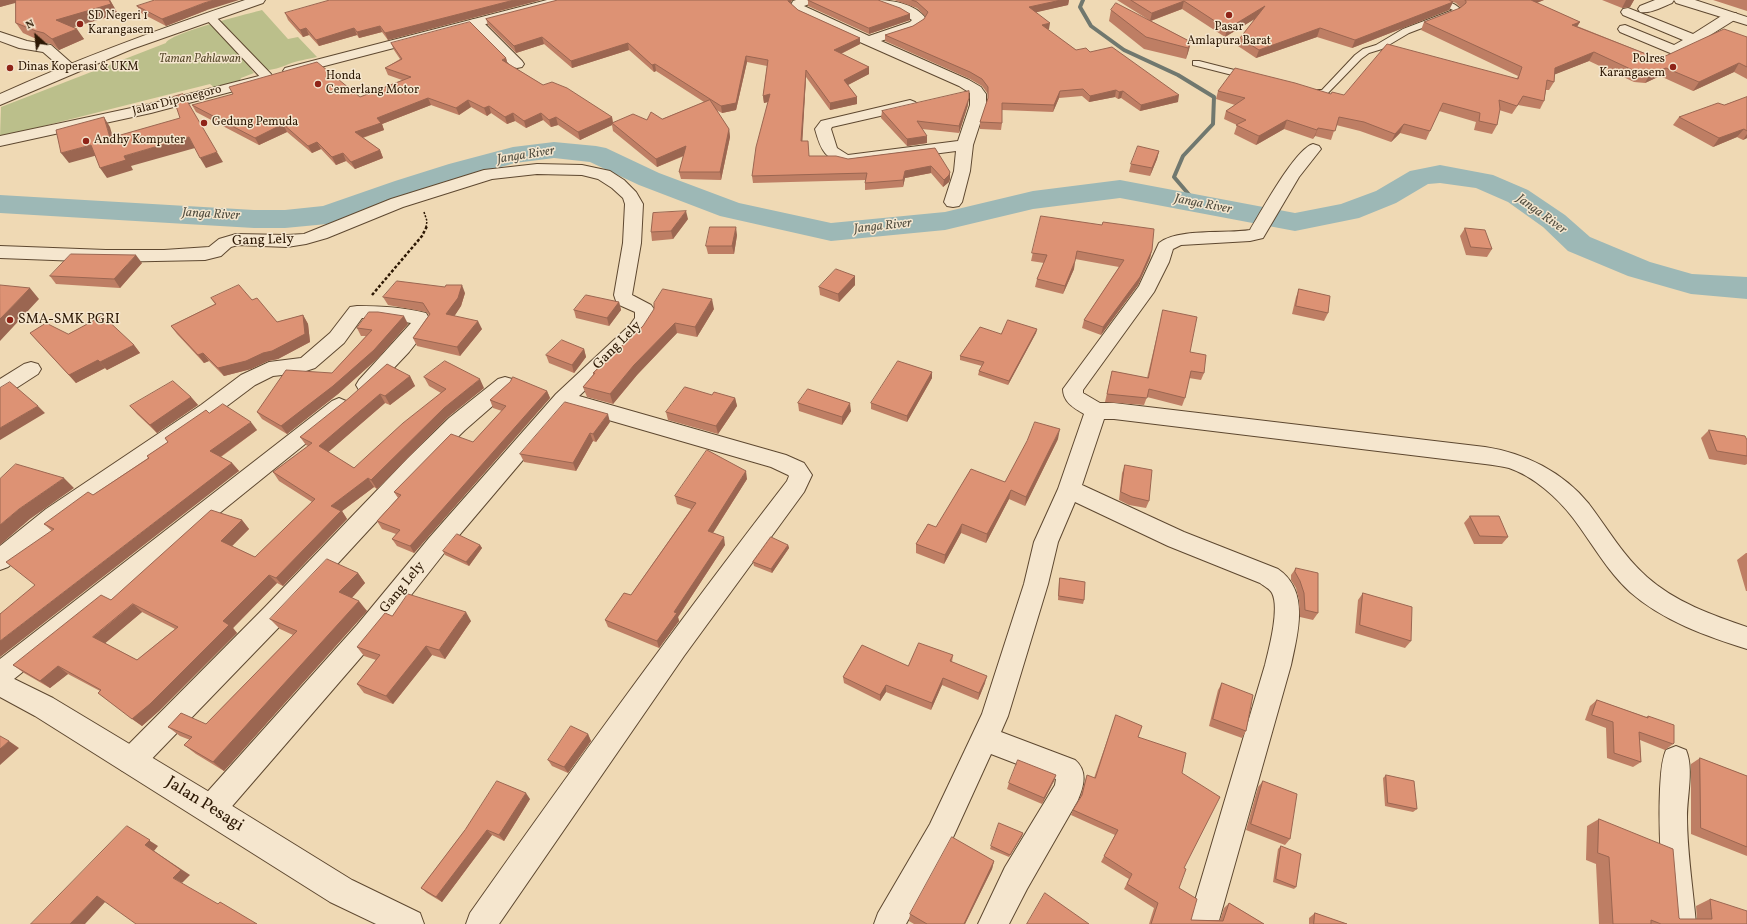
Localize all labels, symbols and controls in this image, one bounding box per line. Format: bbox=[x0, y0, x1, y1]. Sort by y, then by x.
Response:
place label: SD Negeri 1 Karangasem bbox=[88, 10, 154, 38]
marker: Pasar Amlapura Barat bbox=[1224, 10, 1234, 20]
north arrow bbox=[16, 16, 56, 56]
text: N bbox=[23, 16, 37, 33]
marker: SD Negeri 1 Karangasem bbox=[75, 19, 85, 29]
place label: Pasar Amlapura Barat bbox=[1187, 21, 1271, 49]
park label: Taman Pahlawan bbox=[159, 53, 241, 67]
place label: Polres Karangasem bbox=[1599, 53, 1665, 81]
place label: Dinas Koperasi & UKM bbox=[18, 61, 139, 75]
marker: Polres Karangasem bbox=[1668, 62, 1678, 72]
marker: Dinas Koperasi & UKM bbox=[5, 63, 15, 73]
place label: Honda Cemerlang Motor bbox=[326, 70, 419, 98]
marker: Honda Cemerlang Motor bbox=[313, 79, 323, 89]
street label: Jalan Diponegoro bbox=[131, 83, 223, 119]
place label: Gedung Pemuda bbox=[212, 116, 298, 130]
marker: Gedung Pemuda bbox=[199, 118, 209, 128]
place label: Andhy Komputer bbox=[94, 134, 185, 148]
marker: Andhy Komputer bbox=[81, 136, 91, 146]
water label: Janga River bbox=[496, 144, 556, 168]
water label: Janga River bbox=[1173, 192, 1233, 218]
water label: Janga River bbox=[1513, 192, 1569, 238]
water label: Janga River bbox=[182, 206, 240, 224]
water label: Janga River bbox=[853, 216, 913, 238]
street label: Gang Lely bbox=[232, 232, 294, 250]
place label: SMA-SMK PGRI bbox=[18, 312, 120, 328]
marker: SMA-SMK PGRI bbox=[5, 315, 15, 325]
street label: Gang Lely bbox=[590, 318, 646, 374]
street label: Gang Lely bbox=[377, 559, 429, 617]
street label: Jalan Pesagi bbox=[161, 773, 247, 837]

